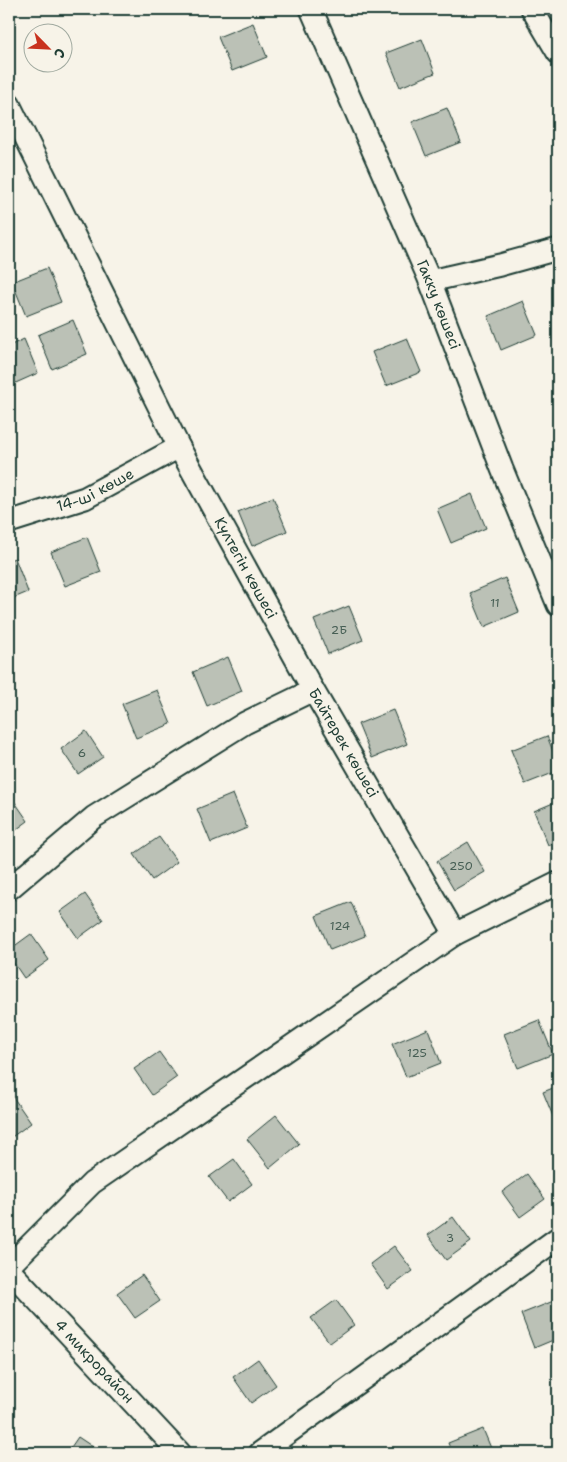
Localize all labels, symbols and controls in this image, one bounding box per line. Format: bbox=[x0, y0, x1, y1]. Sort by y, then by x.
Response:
north arrow bbox=[22, 22, 72, 72]
text: С bbox=[50, 46, 70, 61]
street label: Гакку көшесі bbox=[412, 257, 465, 352]
street label: 14-ші көше bbox=[54, 463, 137, 516]
street label: Күлтегін көшесі bbox=[210, 514, 282, 622]
house number: 11 bbox=[490, 595, 500, 611]
house number: 2Б bbox=[331, 622, 347, 638]
street label: Байтерек көшесі bbox=[304, 684, 383, 801]
house number: 6 bbox=[78, 745, 86, 761]
house number: 250 bbox=[449, 858, 473, 874]
house number: 124 bbox=[330, 918, 350, 934]
house number: 125 bbox=[407, 1045, 427, 1061]
house number: 3 bbox=[446, 1230, 454, 1246]
street label: 4 микрорайон bbox=[50, 1315, 139, 1408]

